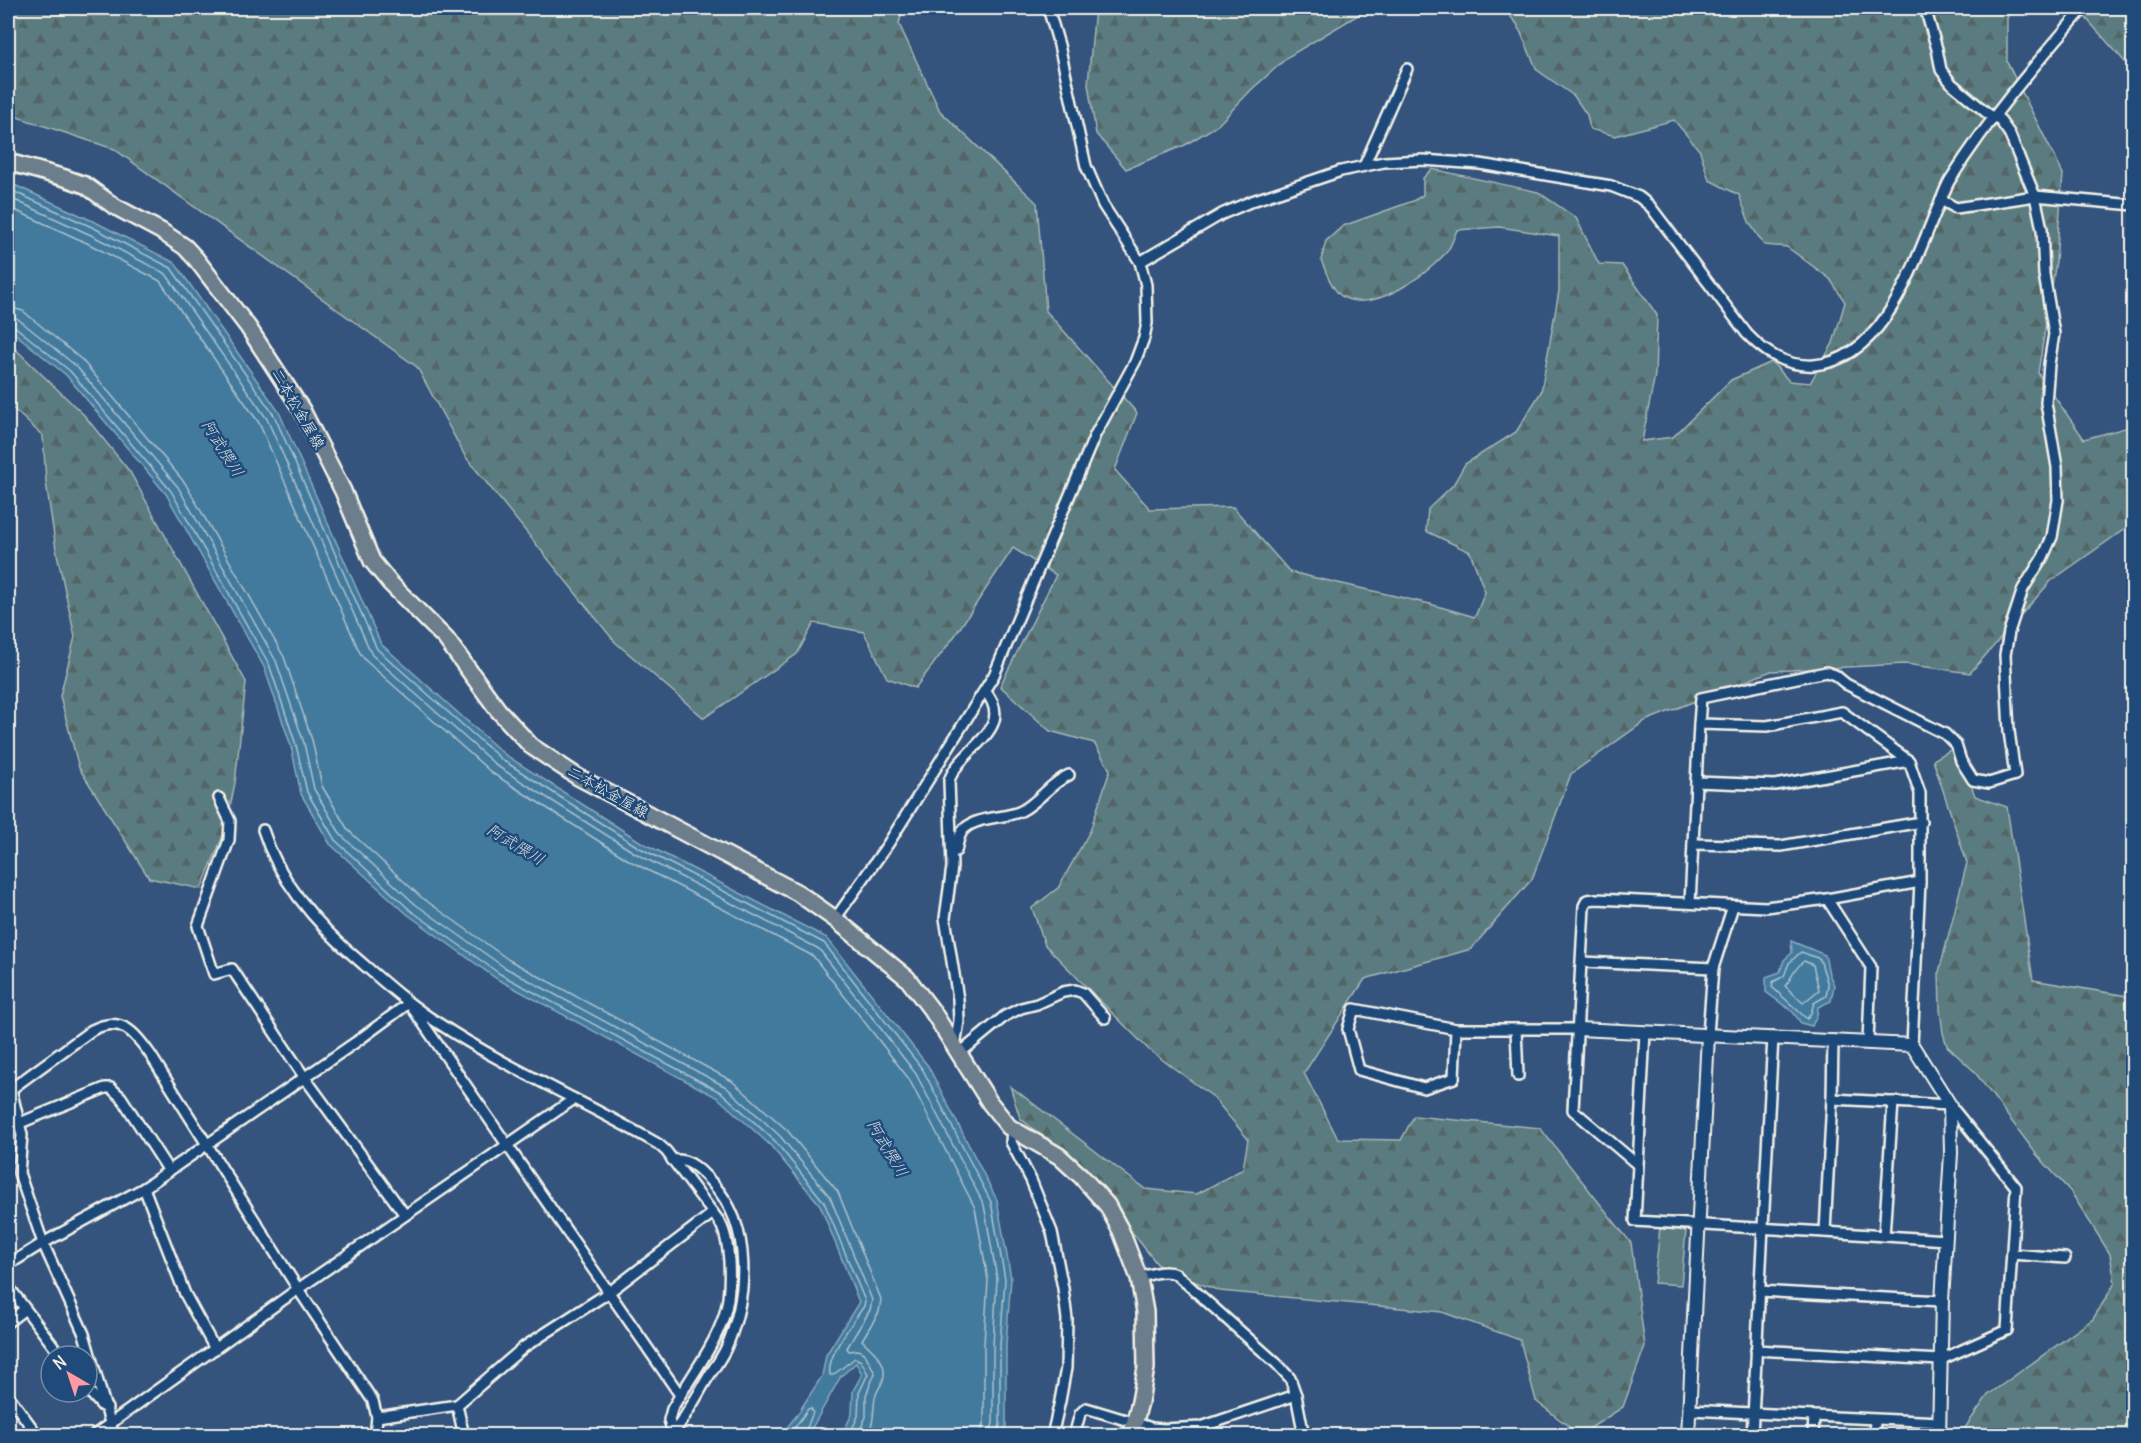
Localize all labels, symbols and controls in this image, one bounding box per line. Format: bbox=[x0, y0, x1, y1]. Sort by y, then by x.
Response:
street label: 二本松金屋線 bbox=[268, 365, 329, 452]
water label: 阿武隈川 bbox=[198, 416, 248, 480]
street label: 二本松金屋線 bbox=[564, 761, 652, 822]
water label: 阿武隈川 bbox=[483, 819, 549, 869]
water label: 阿武隈川 bbox=[863, 1115, 913, 1181]
north arrow bbox=[39, 1344, 99, 1404]
text: N bbox=[49, 1351, 70, 1374]

